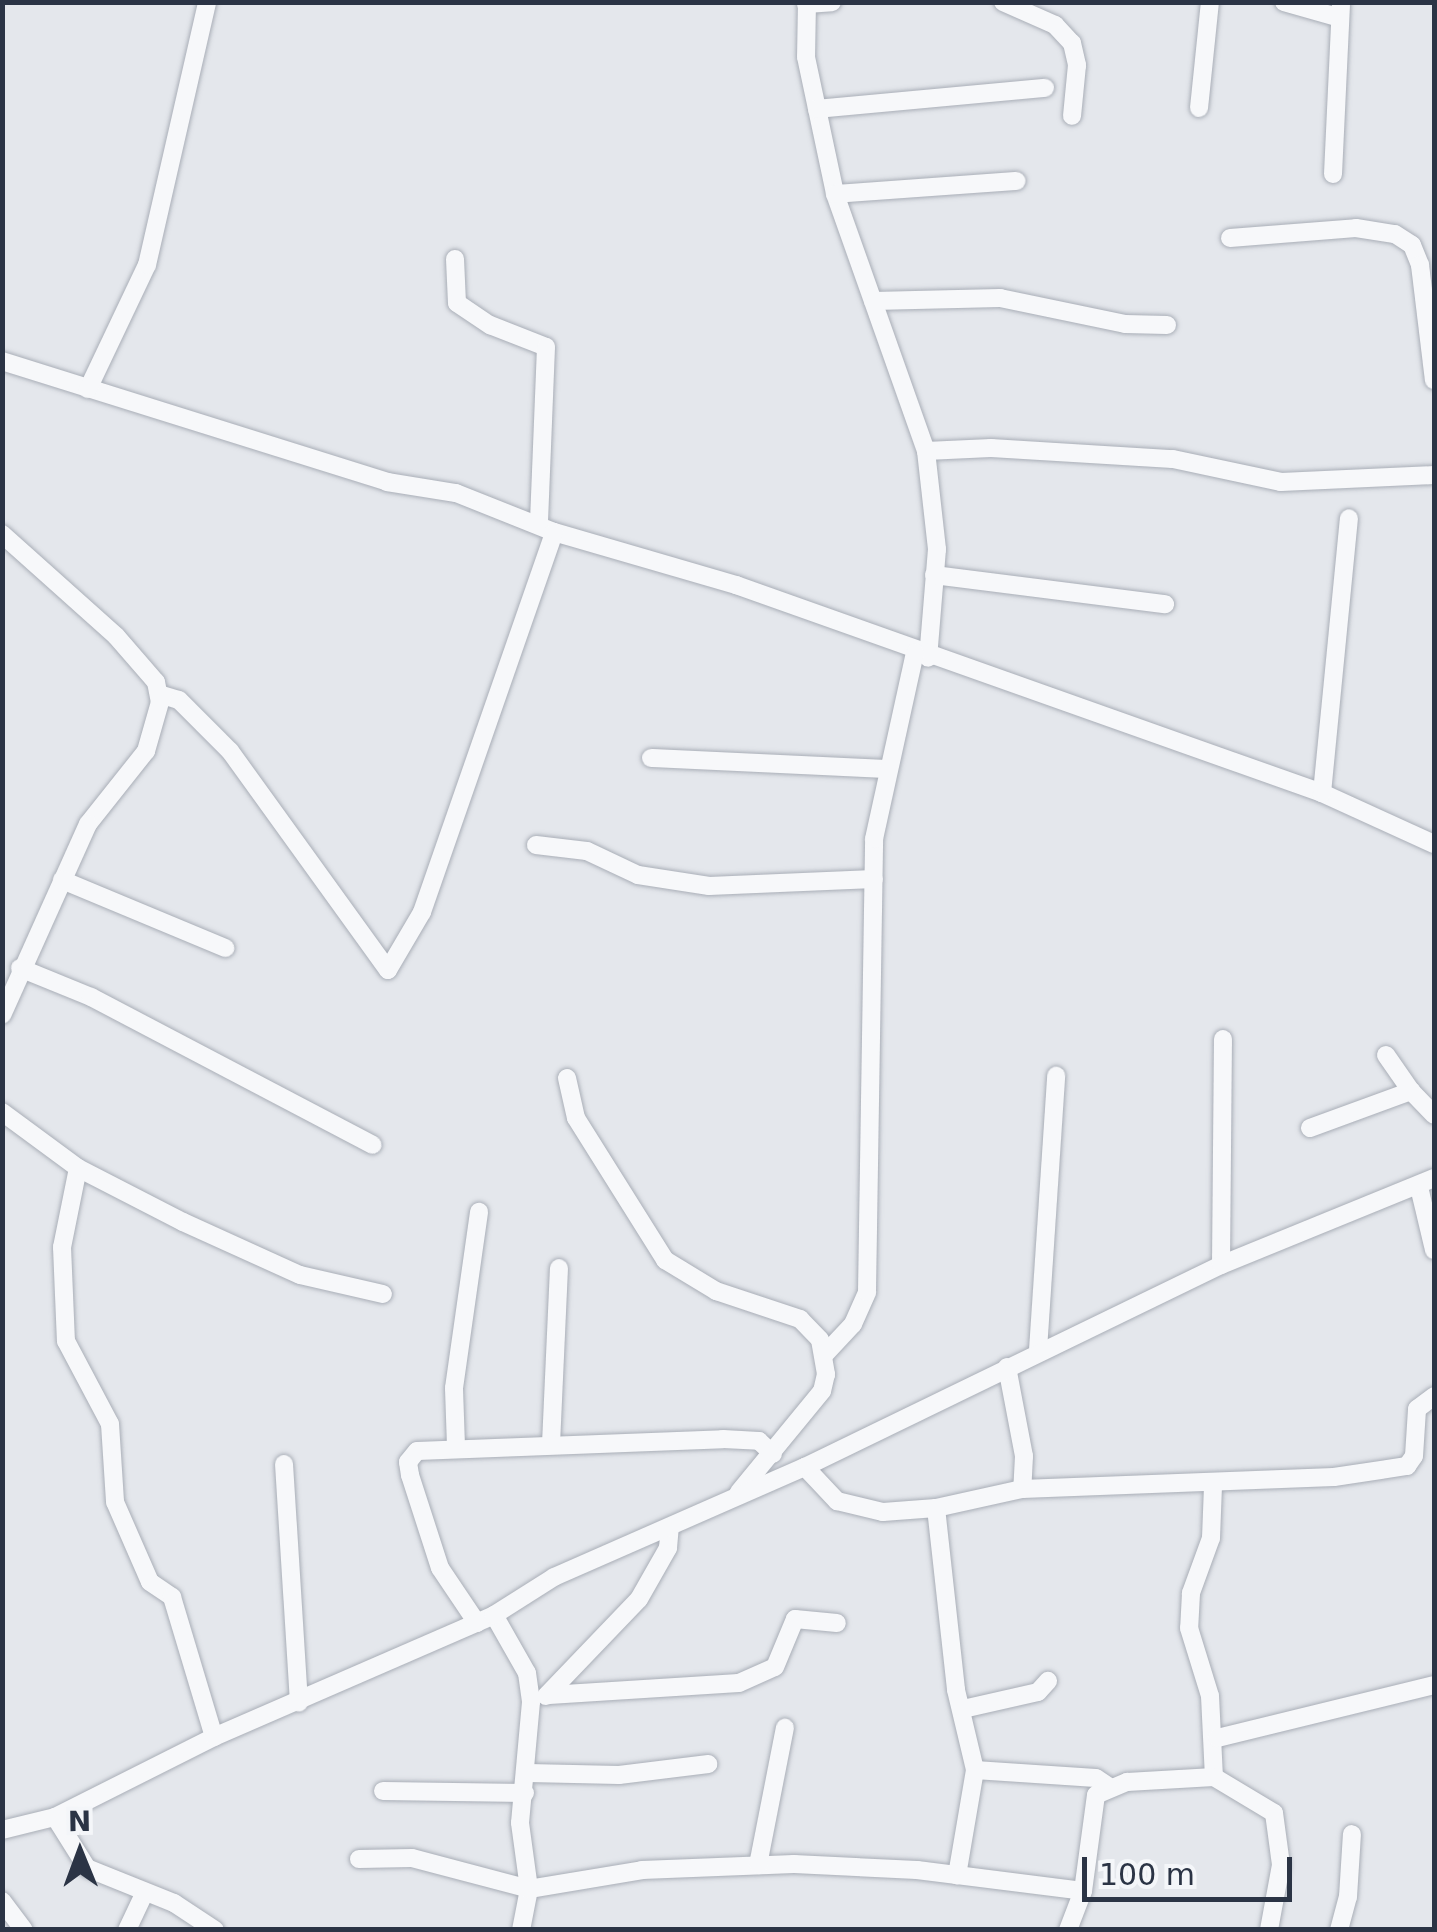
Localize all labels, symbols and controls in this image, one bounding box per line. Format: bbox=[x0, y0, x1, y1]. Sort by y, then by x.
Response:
north arrow bbox=[30, 1802, 130, 1902]
text: N bbox=[67, 1805, 91, 1838]
scale bar bbox=[1087, 1837, 1297, 1899]
text: 100 m bbox=[1099, 1857, 1195, 1892]

